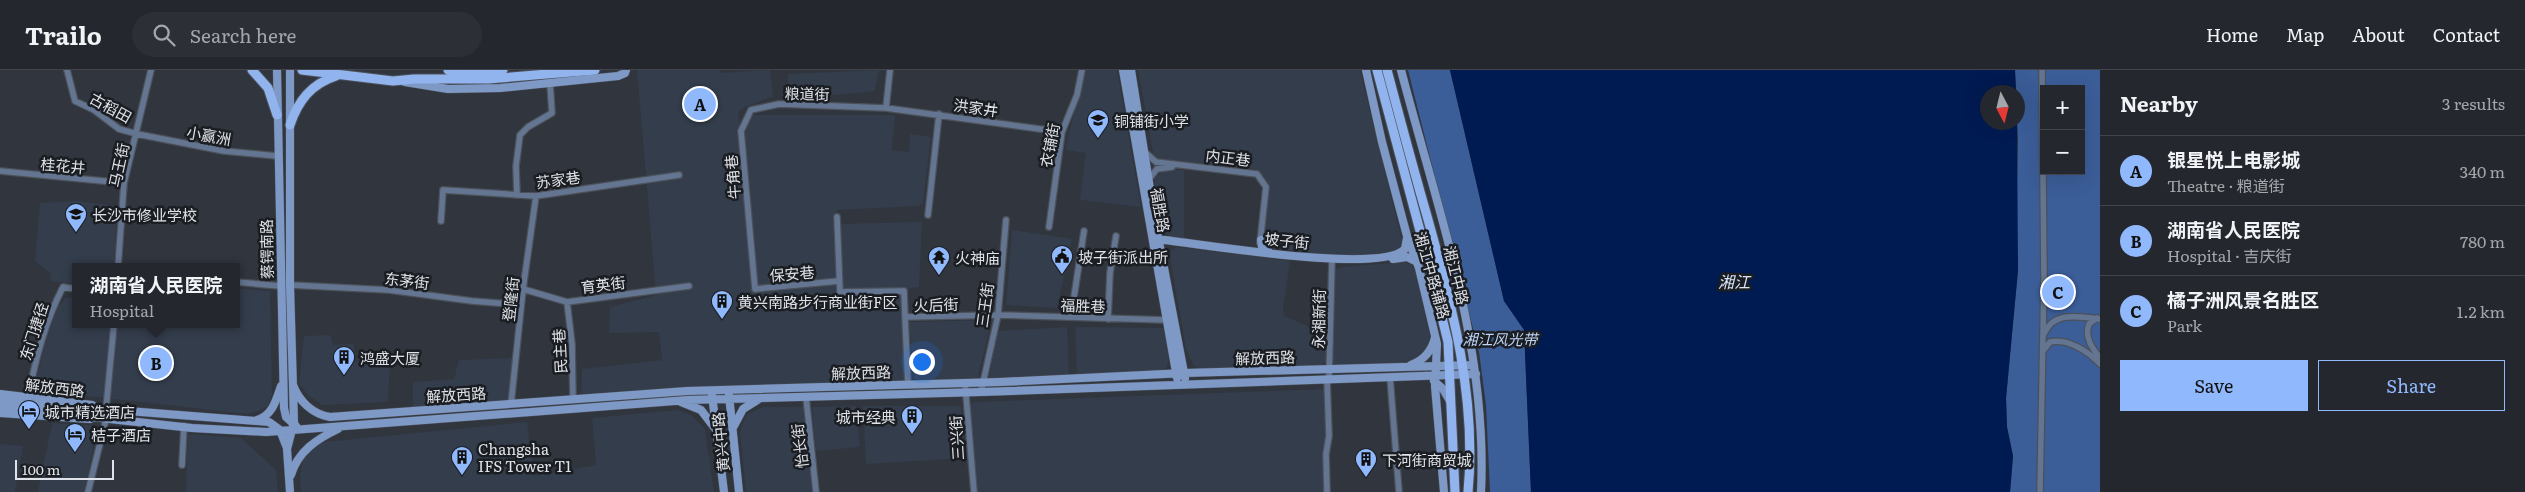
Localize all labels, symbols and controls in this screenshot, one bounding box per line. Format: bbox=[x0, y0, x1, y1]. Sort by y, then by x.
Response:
search box bbox=[132, 12, 482, 57]
text: Trailo bbox=[25, 17, 102, 52]
icon: search bbox=[150, 21, 178, 49]
text: Search here bbox=[190, 21, 296, 49]
text: Home bbox=[2206, 21, 2258, 48]
text: Map bbox=[2286, 21, 2324, 48]
text: About bbox=[2352, 21, 2405, 48]
text: Contact bbox=[2433, 21, 2500, 48]
street label: 粮道街 bbox=[784, 81, 830, 105]
pin: A bbox=[684, 85, 716, 123]
north arrow bbox=[1980, 85, 2025, 130]
map controls bbox=[2040, 85, 2085, 175]
button: + bbox=[2040, 85, 2085, 130]
street label: 古稻田 bbox=[86, 86, 136, 128]
text: Nearby bbox=[2120, 87, 2198, 118]
text: 3 results bbox=[2442, 91, 2505, 115]
street label: 洪家井 bbox=[952, 92, 1000, 122]
school or university icon: 铜铺街小学 bbox=[1086, 108, 1110, 139]
place label: 铜铺街小学 bbox=[1114, 109, 1189, 132]
street label: 小赢洲 bbox=[185, 120, 233, 150]
street label: 衣铺街 bbox=[1033, 121, 1065, 169]
button: − bbox=[2040, 130, 2085, 175]
street label: 马王街 bbox=[102, 141, 134, 189]
street label: 内正巷 bbox=[1204, 143, 1252, 171]
text: 银星悦上电影城 bbox=[2167, 145, 2300, 173]
street label: 桂花井 bbox=[40, 152, 86, 178]
street label: 牛角巷 bbox=[719, 154, 745, 200]
text: A bbox=[2130, 159, 2142, 183]
text: 340 m bbox=[2460, 159, 2505, 183]
street label: 苏家巷 bbox=[534, 164, 582, 194]
text: Theatre · 粮道街 bbox=[2167, 173, 2285, 197]
street label: 福胜路 bbox=[1146, 186, 1176, 234]
school or university icon: 长沙市修业学校 bbox=[64, 202, 88, 233]
place label: 长沙市修业学校 bbox=[92, 203, 197, 226]
text: 湖南省人民医院 bbox=[2167, 215, 2300, 243]
street label: 蔡锷南路 bbox=[254, 219, 278, 279]
street label: 坡子街 bbox=[1263, 226, 1311, 254]
street label: 湘江中路辅路 bbox=[1410, 229, 1456, 321]
text: B bbox=[2130, 229, 2142, 253]
text: 780 m bbox=[2460, 229, 2505, 253]
street label: 湘江中路 bbox=[1439, 243, 1475, 307]
text: Hospital · 吉庆街 bbox=[2167, 243, 2291, 267]
public building icon: 坡子街派出所 bbox=[1050, 244, 1074, 275]
temple icon: 火神庙 bbox=[927, 245, 951, 276]
place label: 坡子街派出所 bbox=[1078, 245, 1168, 268]
place label: 火神庙 bbox=[955, 246, 1000, 269]
street label: 保安巷 bbox=[769, 260, 815, 286]
popup bbox=[72, 263, 240, 328]
street label: 东茅街 bbox=[383, 266, 431, 294]
water label: 湘江 bbox=[1718, 269, 1752, 293]
text: 湖南省人民医院 bbox=[89, 270, 223, 298]
street label: 育英街 bbox=[579, 270, 627, 298]
pin: C bbox=[2042, 273, 2074, 311]
street label: 登隆街 bbox=[496, 275, 524, 323]
street label: 三王街 bbox=[969, 281, 999, 329]
text: 橘子洲风景名胜区 bbox=[2167, 285, 2319, 313]
building icon: 黄兴南路步行商业街F区 bbox=[710, 289, 734, 320]
street label: 永湘新街 bbox=[1306, 289, 1330, 349]
place label: 黄兴南路步行商业街F区 bbox=[738, 290, 897, 313]
street label: 火后街 bbox=[913, 292, 959, 316]
street label: 福胜巷 bbox=[1060, 293, 1106, 317]
text: Hospital bbox=[89, 298, 154, 322]
street label: 东门捷径 bbox=[13, 299, 53, 363]
text: C bbox=[2130, 299, 2142, 323]
text: 1.2 km bbox=[2457, 299, 2505, 323]
text: Park bbox=[2167, 313, 2202, 337]
park label: 湘江风光带 bbox=[1462, 327, 1539, 350]
street label: 民主巷 bbox=[546, 328, 572, 374]
pin: B bbox=[140, 344, 172, 382]
street label: 解放西路 bbox=[1235, 344, 1295, 370]
building icon: 鸿盛大厦 bbox=[332, 345, 356, 376]
place label: 鸿盛大厦 bbox=[360, 346, 420, 369]
your location bbox=[909, 349, 935, 375]
street label: 解放西路 bbox=[831, 359, 891, 385]
button: Save bbox=[2120, 360, 2308, 411]
button: Share bbox=[2318, 360, 2505, 411]
street label: 解放西路 bbox=[24, 372, 86, 402]
street label: 解放西路 bbox=[425, 380, 487, 408]
hotel icon: 城市精选酒店 bbox=[17, 399, 41, 430]
place label: 城市精选酒店 bbox=[45, 400, 135, 423]
building icon: 城市经典 bbox=[900, 404, 924, 435]
place label: 城市经典 bbox=[836, 405, 896, 428]
street label: 黄兴中路 bbox=[705, 411, 735, 473]
street label: 三兴街 bbox=[943, 415, 969, 461]
hotel icon: 桔子酒店 bbox=[63, 422, 87, 453]
street label: 怡长街 bbox=[785, 422, 813, 470]
place label: 桔子酒店 bbox=[91, 423, 151, 446]
place label: Changsha IFS Tower T1 bbox=[478, 437, 571, 477]
building icon: Changsha IFS Tower T1 bbox=[450, 445, 474, 476]
building icon: 下河街商贸城 bbox=[1354, 447, 1378, 478]
place label: 下河街商贸城 bbox=[1382, 448, 1472, 471]
scale bar bbox=[15, 457, 114, 480]
text: 100 m bbox=[22, 459, 60, 479]

